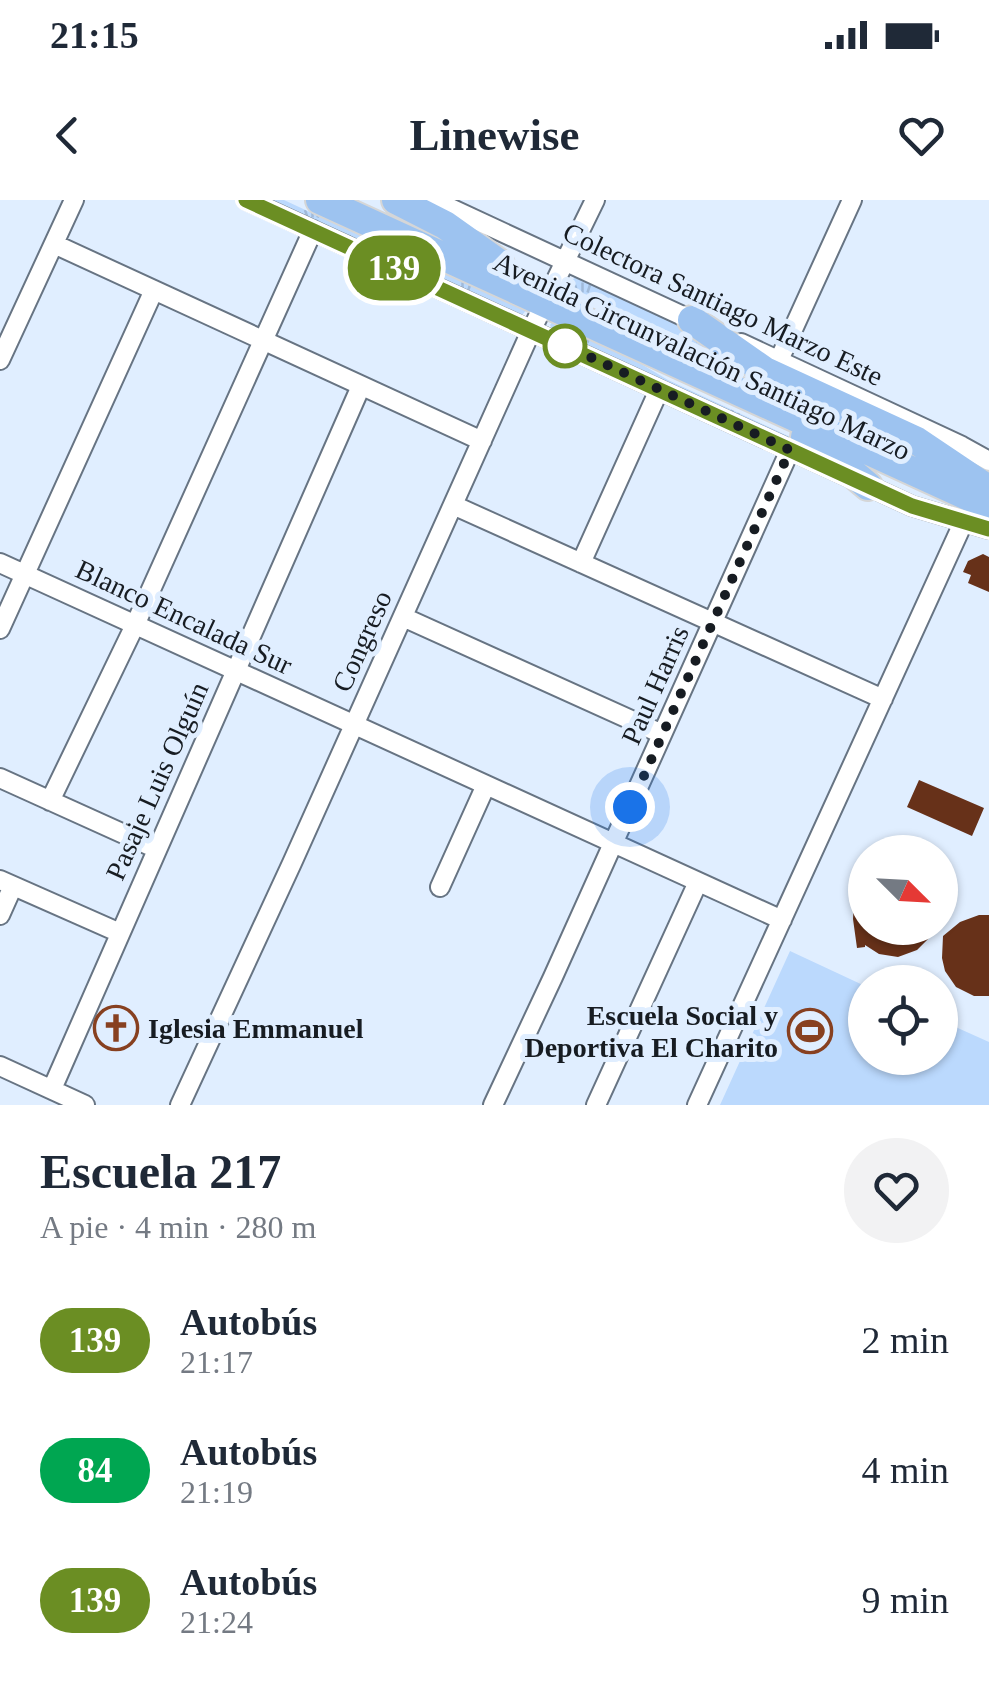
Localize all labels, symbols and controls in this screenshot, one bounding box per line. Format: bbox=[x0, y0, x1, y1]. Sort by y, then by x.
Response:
text: 21:15 bbox=[50, 14, 139, 56]
icon: back bbox=[40, 108, 95, 163]
icon: heart bbox=[894, 108, 949, 163]
text: Linewise bbox=[409, 110, 580, 160]
street label: Colectora Santiago Marzo Este bbox=[558, 216, 888, 392]
line badge: 139 bbox=[336, 236, 452, 300]
street label: Avenida Circunvalación Santiago Marzo bbox=[489, 246, 915, 466]
text: 139 bbox=[368, 249, 420, 288]
unlabelled marker bbox=[544, 325, 586, 367]
street label: Blanco Encalada Sur bbox=[71, 553, 298, 681]
street label: Congreso bbox=[326, 586, 398, 696]
street label: Paul Harris bbox=[615, 621, 695, 749]
street label: Pasaje Luis Olguín bbox=[100, 677, 214, 885]
your location bbox=[605, 782, 655, 832]
north arrow bbox=[848, 835, 958, 945]
map controls bbox=[848, 835, 958, 1075]
button: locate bbox=[848, 965, 958, 1075]
place label: Escuela Social y Deportiva El Charito bbox=[524, 1000, 778, 1063]
church icon: Iglesia Emmanuel bbox=[93, 1005, 139, 1051]
sports icon: Escuela Social y Deportiva El Charito bbox=[787, 1008, 833, 1054]
place label: Iglesia Emmanuel bbox=[148, 1013, 364, 1044]
button: heart bbox=[844, 1138, 949, 1243]
text: Escuela 217 bbox=[40, 1145, 281, 1198]
text: A pie · 4 min · 280 m bbox=[40, 1209, 316, 1245]
text: Autobús bbox=[180, 1301, 317, 1343]
text: 2 min bbox=[861, 1319, 949, 1361]
text: 139 bbox=[69, 1321, 121, 1360]
text: 21:17 bbox=[180, 1344, 253, 1380]
text: Autobús bbox=[180, 1431, 317, 1473]
text: 4 min bbox=[861, 1449, 949, 1491]
text: 84 bbox=[78, 1451, 113, 1490]
text: 21:19 bbox=[180, 1474, 253, 1510]
text: Autobús bbox=[180, 1561, 317, 1603]
text: 9 min bbox=[861, 1579, 949, 1621]
text: 139 bbox=[69, 1581, 121, 1620]
text: 21:24 bbox=[180, 1604, 253, 1640]

